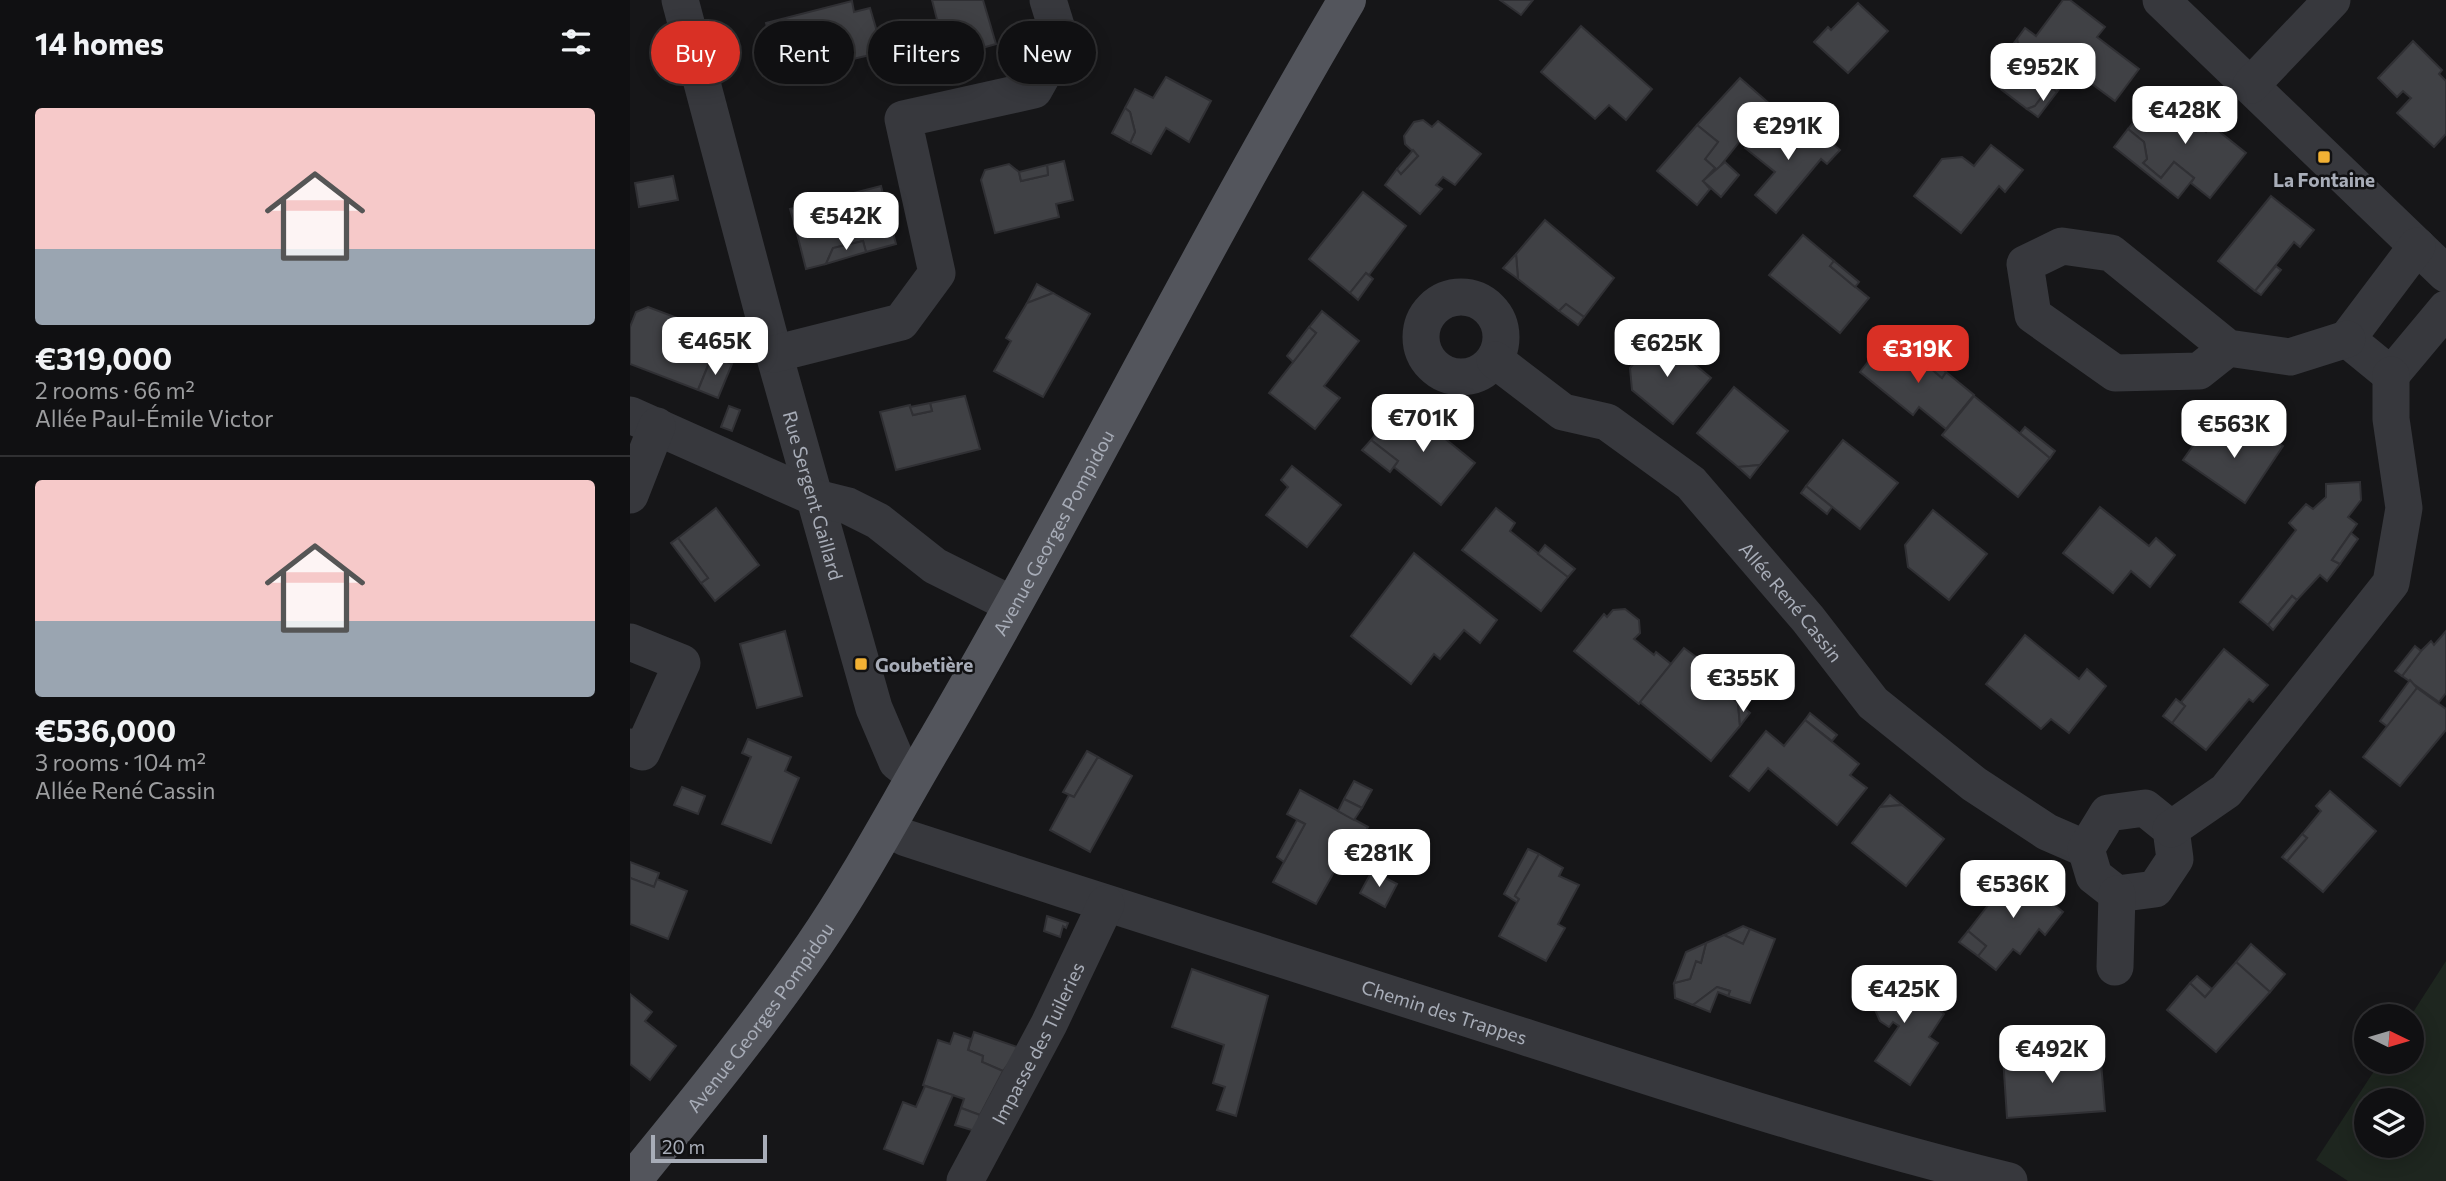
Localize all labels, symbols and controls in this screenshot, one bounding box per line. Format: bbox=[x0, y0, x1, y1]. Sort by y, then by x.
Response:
chip: Buy bbox=[651, 21, 740, 84]
chip: Rent bbox=[754, 21, 854, 84]
chip: Filters bbox=[868, 21, 984, 84]
chip: New bbox=[998, 21, 1096, 84]
icon: filters bbox=[557, 23, 595, 61]
text: 14 homes bbox=[35, 24, 164, 61]
pin: €952K bbox=[1994, 43, 2092, 103]
text: €952K bbox=[2007, 52, 2079, 80]
pin: €428K bbox=[2136, 86, 2234, 146]
text: €428K bbox=[2148, 95, 2222, 123]
pin: €291K bbox=[1739, 102, 1837, 162]
text: €291K bbox=[1753, 111, 1823, 139]
marker: La Fontaine bbox=[2316, 149, 2332, 165]
icon: home bbox=[252, 153, 378, 279]
place label: La Fontaine bbox=[2273, 168, 2375, 191]
pin: €542K bbox=[797, 192, 895, 252]
text: €542K bbox=[810, 201, 882, 229]
pin: €465K bbox=[666, 318, 764, 377]
pin: €625K bbox=[1618, 320, 1716, 379]
text: €465K bbox=[678, 326, 752, 354]
pin: €319K bbox=[1869, 326, 1967, 385]
text: €625K bbox=[1631, 328, 1703, 356]
text: €319K bbox=[1883, 334, 1953, 362]
text: €319,000 bbox=[35, 339, 172, 376]
text: 2 rooms · 66 m² bbox=[35, 376, 195, 404]
pin: €701K bbox=[1374, 394, 1472, 454]
pin: €563K bbox=[2185, 400, 2283, 460]
text: €701K bbox=[1388, 403, 1458, 431]
text: Allée Paul-Émile Victor bbox=[35, 404, 273, 432]
street label: Rue Sergent Gaillard bbox=[779, 408, 849, 582]
text: €563K bbox=[2197, 409, 2271, 437]
street label: Avenue Georges Pompidou bbox=[987, 425, 1118, 639]
icon: home bbox=[252, 525, 378, 651]
street label: Allée René Cassin bbox=[1735, 537, 1848, 666]
place label: Goubetière bbox=[875, 653, 973, 676]
pin: €355K bbox=[1694, 654, 1792, 714]
marker: Goubetière bbox=[853, 656, 869, 672]
text: €355K bbox=[1707, 663, 1779, 691]
text: €536,000 bbox=[35, 711, 176, 748]
text: 3 rooms · 104 m² bbox=[35, 748, 206, 776]
text: Allée René Cassin bbox=[35, 776, 216, 804]
pin: €281K bbox=[1330, 830, 1428, 889]
text: €281K bbox=[1344, 838, 1414, 866]
pin: €536K bbox=[1964, 860, 2062, 920]
text: €536K bbox=[1976, 869, 2050, 897]
street label: Avenue Georges Pompidou bbox=[681, 918, 838, 1116]
street label: Impasse des Tuileries bbox=[986, 958, 1088, 1128]
pin: €425K bbox=[1855, 965, 1953, 1025]
street label: Chemin des Trappes bbox=[1359, 974, 1530, 1048]
text: €425K bbox=[1868, 974, 1940, 1002]
north arrow bbox=[2354, 1004, 2424, 1074]
map controls bbox=[2354, 1004, 2424, 1158]
pin: €492K bbox=[2003, 1026, 2101, 1085]
text: €492K bbox=[2015, 1034, 2089, 1062]
button: layers bbox=[2354, 1088, 2424, 1158]
scale bar bbox=[651, 1132, 766, 1164]
text: 20 m bbox=[662, 1135, 705, 1158]

